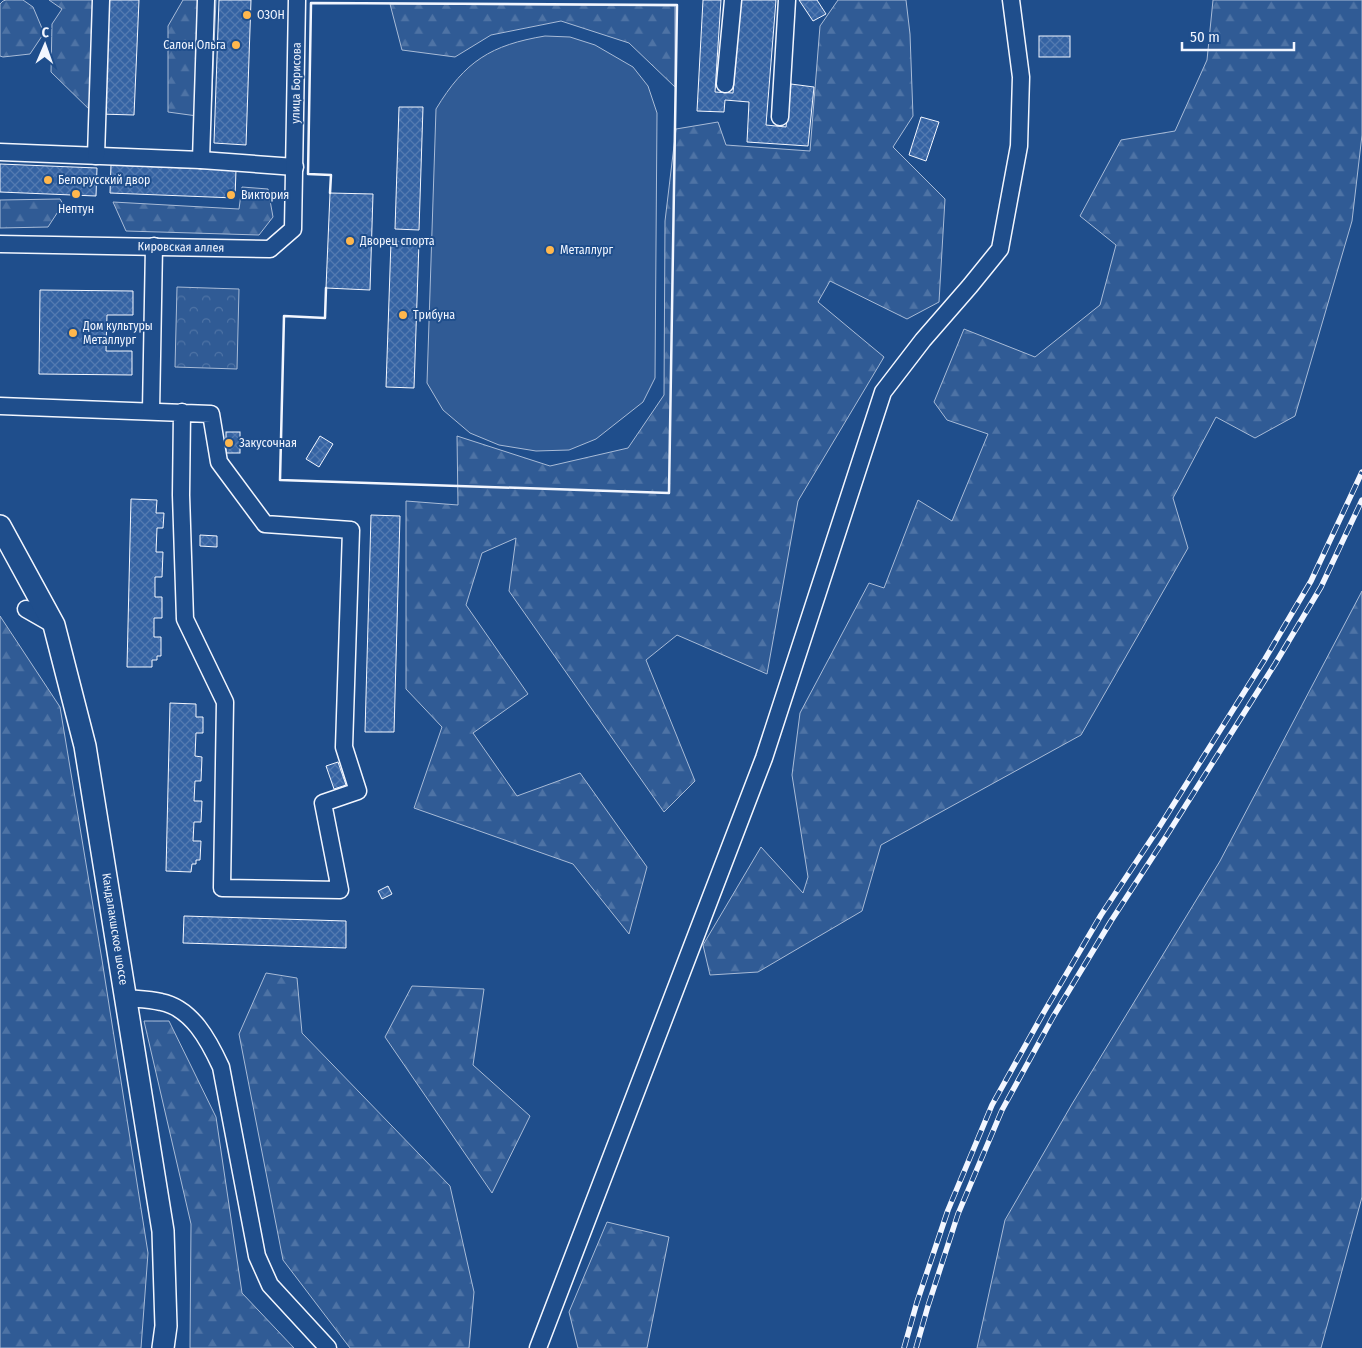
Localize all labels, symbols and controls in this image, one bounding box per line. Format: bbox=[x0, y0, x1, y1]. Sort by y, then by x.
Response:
place label: ОЗОН bbox=[257, 8, 285, 22]
marker: ОЗОН bbox=[241, 9, 253, 21]
north arrow bbox=[20, 20, 70, 70]
scale bar bbox=[1182, 20, 1294, 52]
text: С bbox=[41, 24, 50, 41]
text: 50 m bbox=[1190, 28, 1220, 46]
place label: Салон Ольга bbox=[163, 38, 226, 52]
marker: Салон Ольга bbox=[230, 39, 242, 51]
street label: улица Борисова bbox=[288, 42, 304, 124]
place label: Белорусский двор bbox=[58, 173, 150, 187]
marker: Белорусский двор bbox=[42, 174, 54, 186]
marker: Нептун bbox=[70, 188, 82, 200]
place label: Виктория bbox=[241, 188, 289, 202]
marker: Виктория bbox=[225, 189, 237, 201]
place label: Нептун bbox=[58, 202, 94, 216]
place label: Дворец спорта bbox=[359, 234, 435, 248]
marker: Дворец спорта bbox=[344, 235, 356, 247]
street label: Кировская аллея bbox=[138, 239, 224, 255]
place label: Металлург bbox=[560, 243, 614, 257]
marker: Металлург bbox=[544, 244, 556, 256]
place label: Трибуна bbox=[413, 308, 455, 322]
marker: Трибуна bbox=[397, 309, 409, 321]
place label: Дом культуры Металлург bbox=[82, 319, 153, 347]
marker: Дом культуры Металлург bbox=[67, 327, 79, 339]
place label: Закусочная bbox=[239, 436, 297, 450]
marker: Закусочная bbox=[223, 437, 235, 449]
street label: Кандалакшское шоссе bbox=[99, 872, 131, 986]

